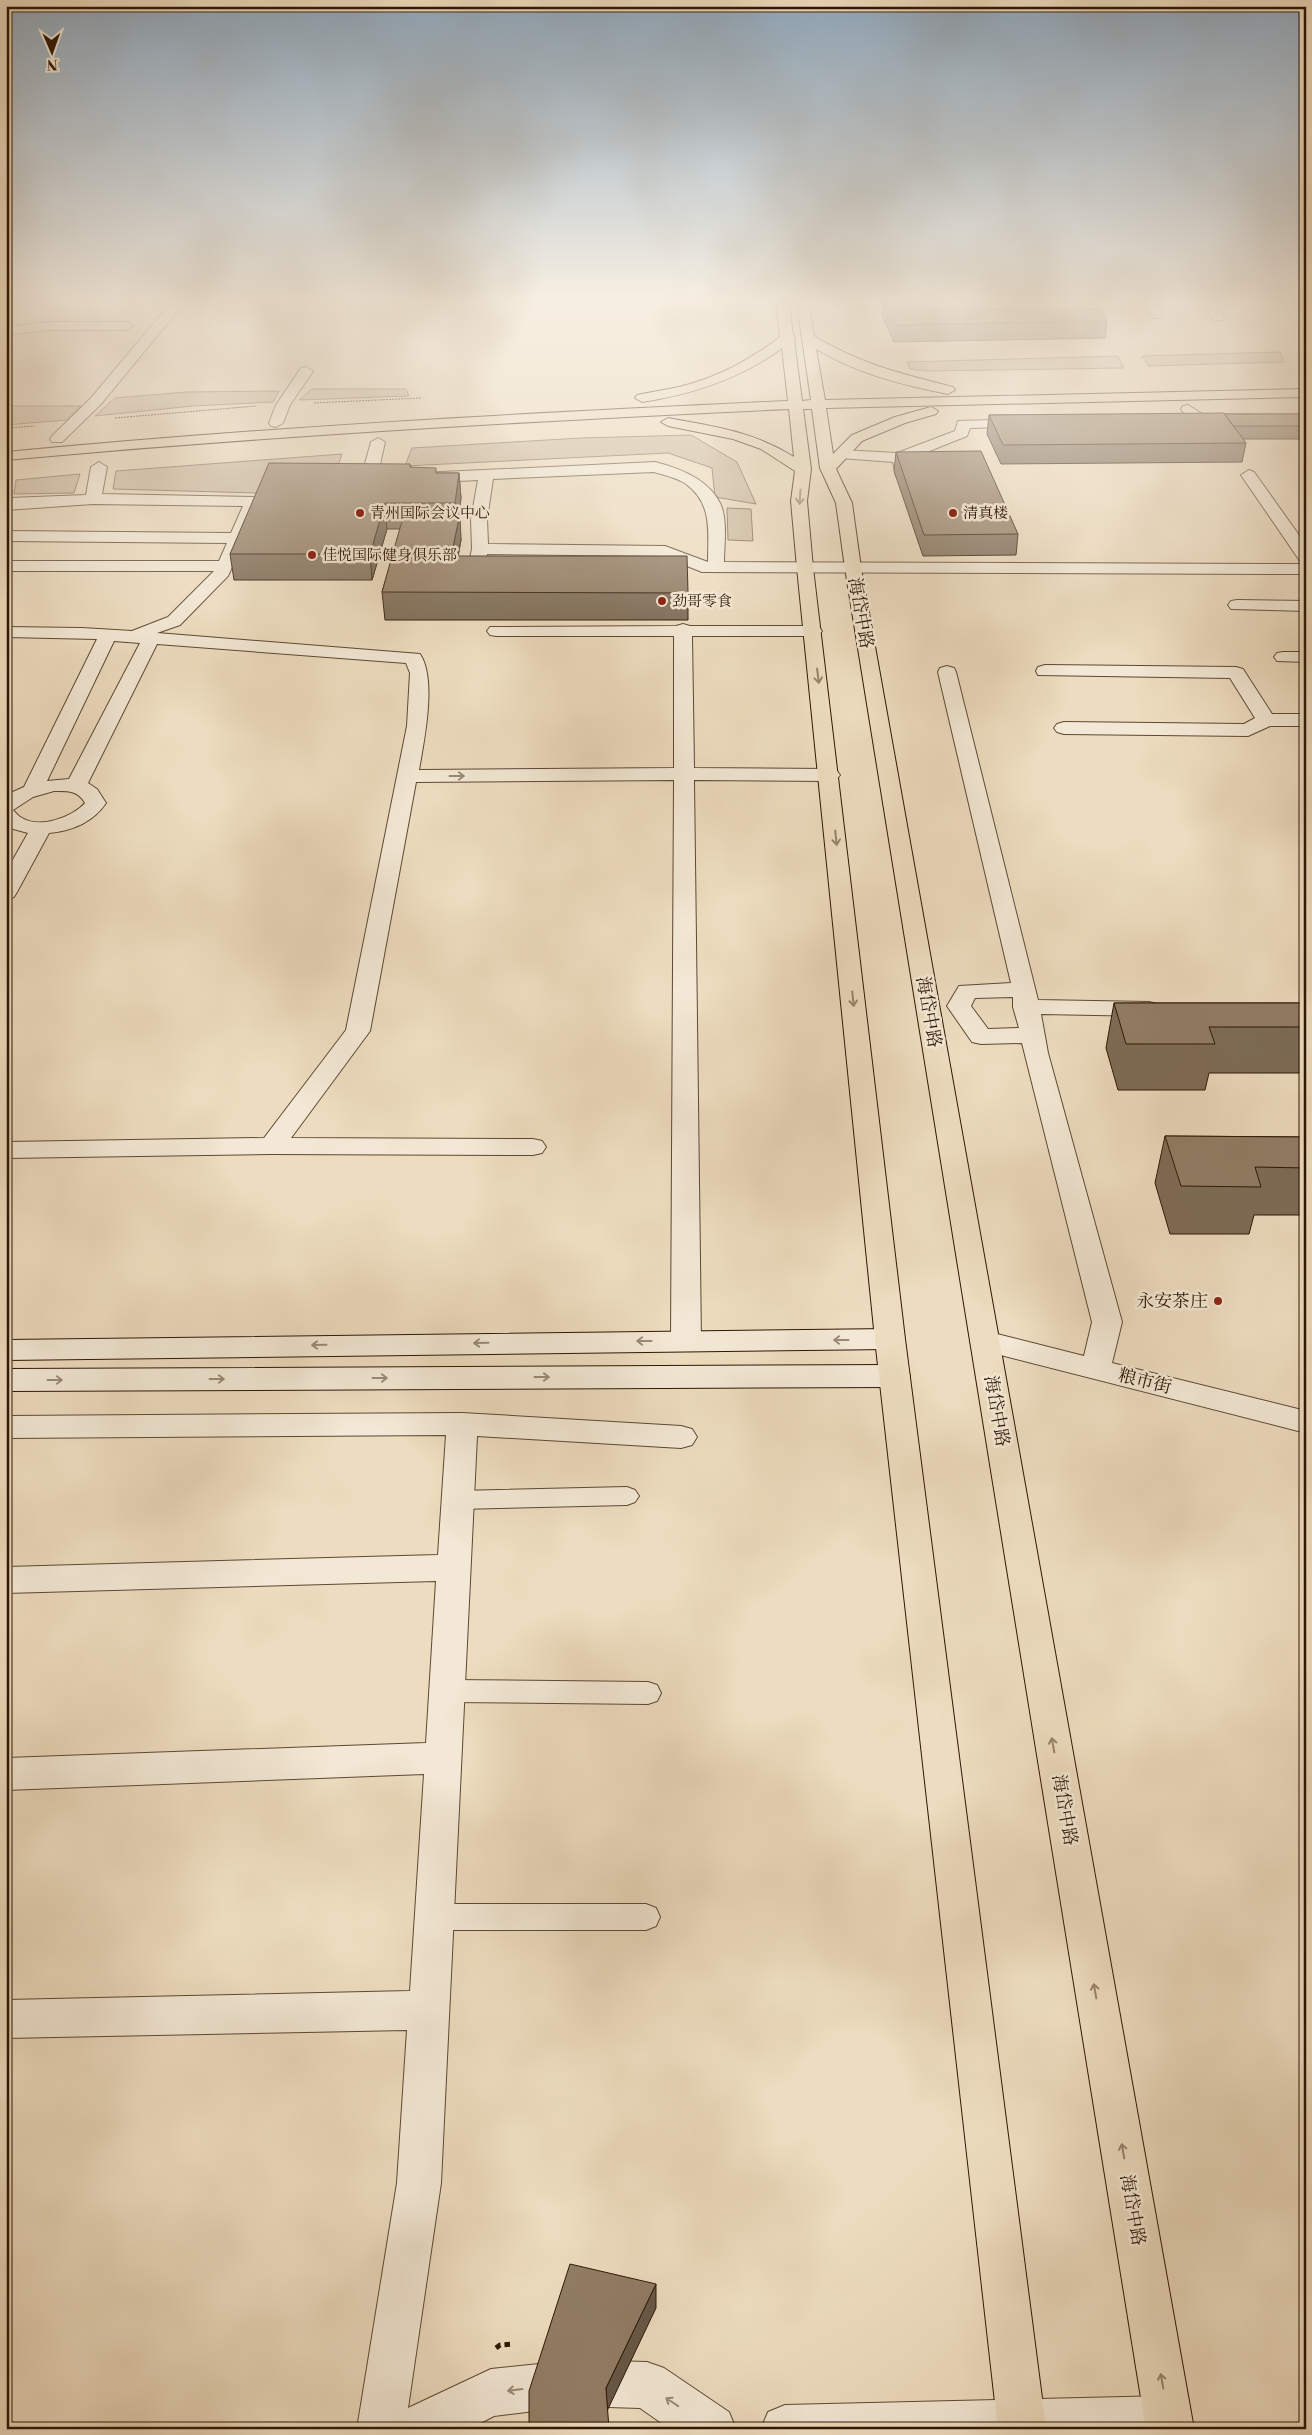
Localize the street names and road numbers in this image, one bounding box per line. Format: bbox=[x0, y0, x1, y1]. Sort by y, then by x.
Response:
street label: 海岱中路 bbox=[843, 576, 878, 651]
street label: 海岱中路 bbox=[911, 975, 946, 1050]
street label: 粮市街 bbox=[1116, 1364, 1174, 1399]
street label: 海岱中路 bbox=[979, 1374, 1014, 1449]
street label: 海岱中路 bbox=[1047, 1773, 1082, 1848]
street label: 海岱中路 bbox=[1115, 2173, 1150, 2248]

